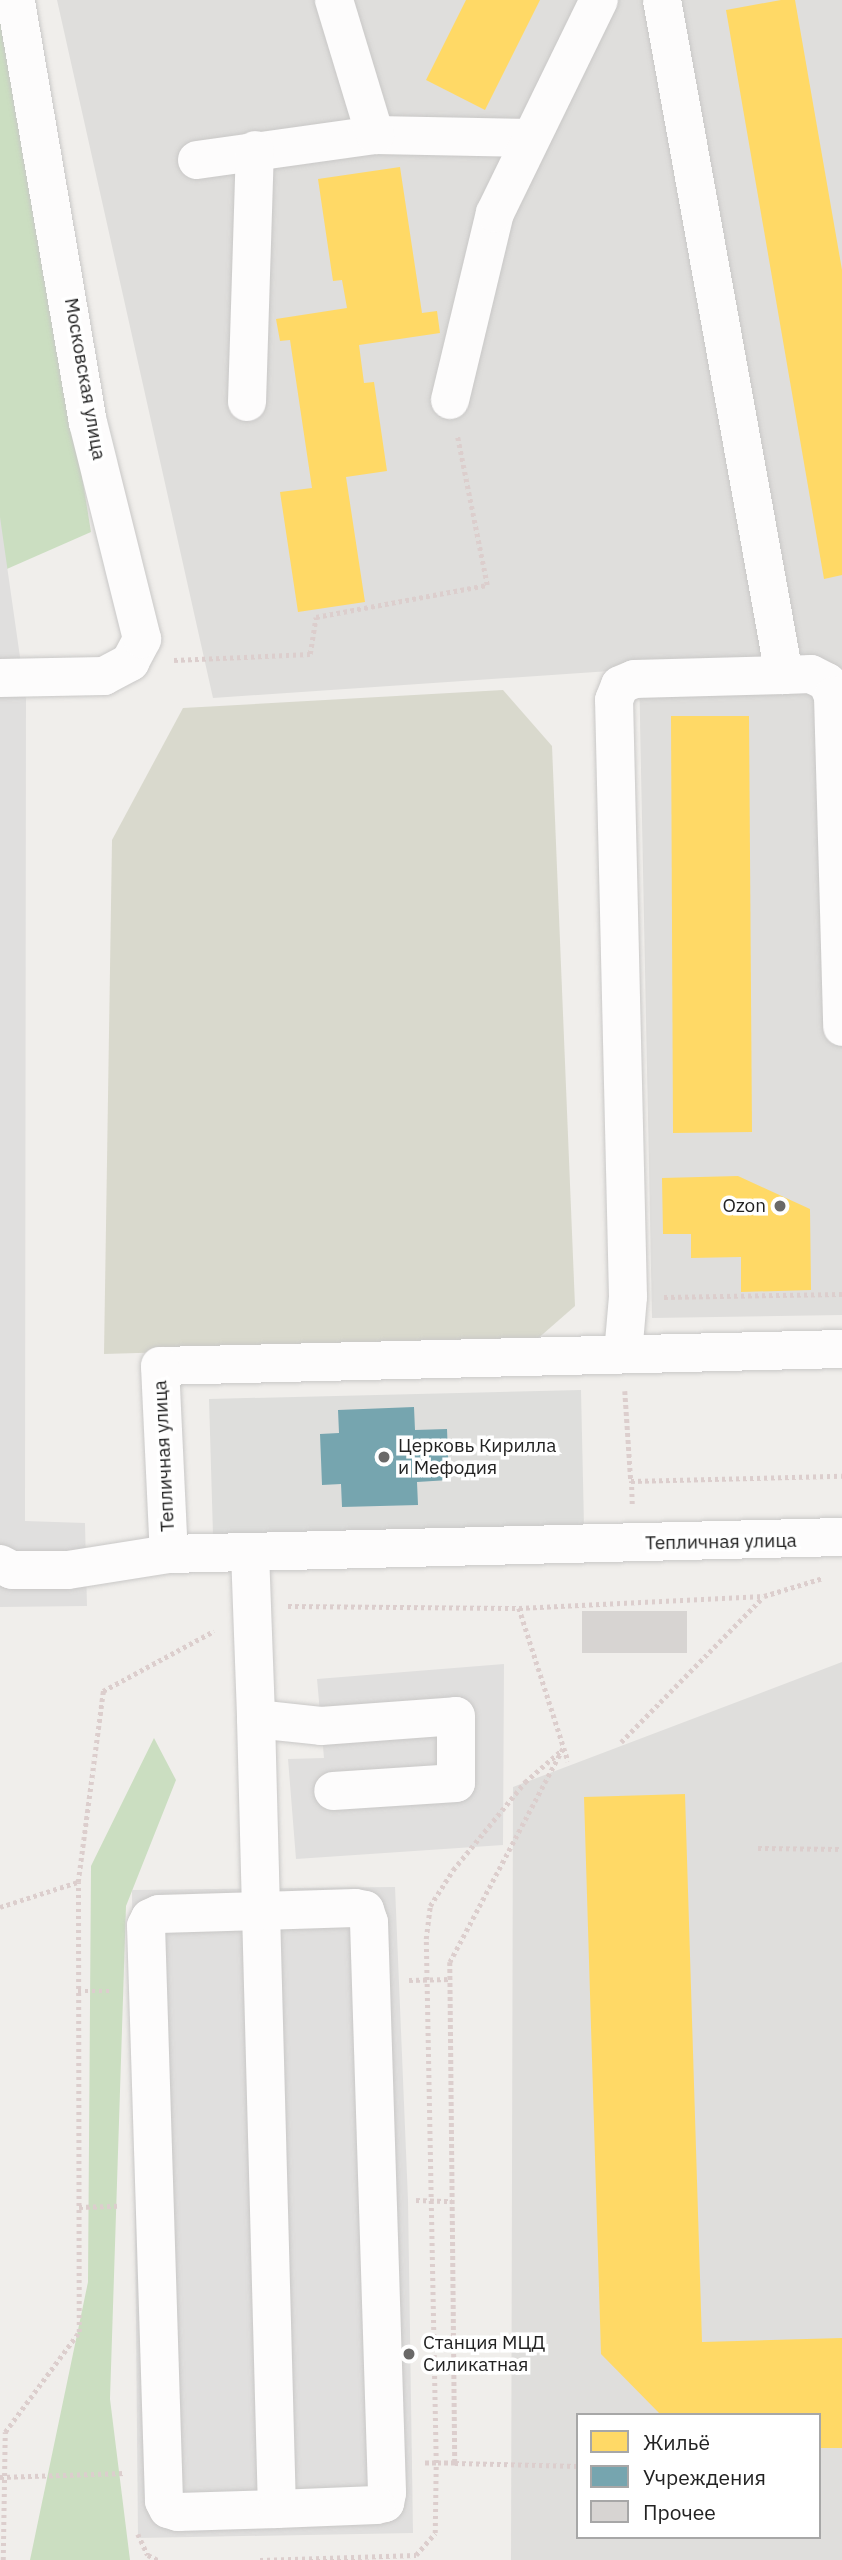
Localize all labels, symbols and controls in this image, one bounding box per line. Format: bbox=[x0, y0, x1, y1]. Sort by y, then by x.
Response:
street label: Московская улица bbox=[60, 296, 110, 462]
place label: Ozon bbox=[722, 1195, 766, 1217]
marker: Ozon bbox=[772, 1198, 788, 1214]
street label: Тепличная улица bbox=[149, 1380, 179, 1532]
place label: Церковь Кирилла и Мефодия bbox=[398, 1435, 556, 1479]
marker: Церковь Кирилла и Мефодия bbox=[376, 1449, 392, 1465]
street label: Тепличная улица bbox=[645, 1529, 797, 1555]
place label: Станция МЦД Силикатная bbox=[423, 2332, 545, 2376]
marker: Станция МЦД Силикатная bbox=[401, 2346, 417, 2362]
legend bbox=[576, 2413, 821, 2539]
text: Жильё bbox=[643, 2428, 710, 2456]
text: Учреждения bbox=[643, 2463, 766, 2491]
text: Прочее bbox=[643, 2498, 716, 2526]

